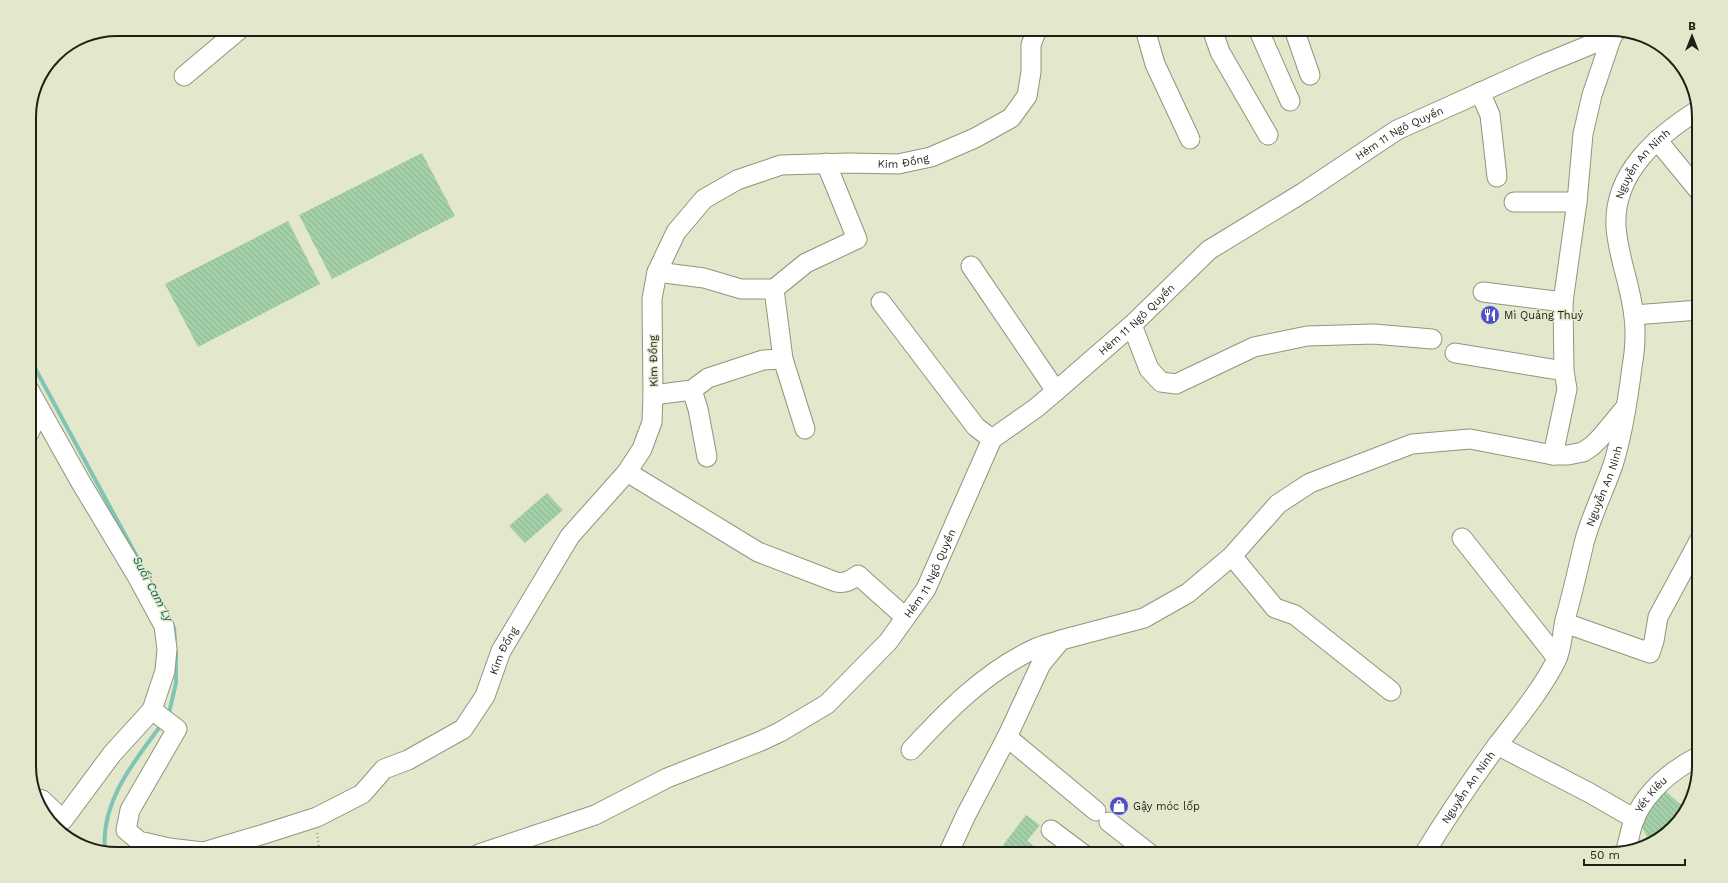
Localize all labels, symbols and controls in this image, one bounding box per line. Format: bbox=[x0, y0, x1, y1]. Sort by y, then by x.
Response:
north arrow bbox=[1672, 16, 1712, 56]
text: B bbox=[1688, 20, 1696, 33]
street label: Hẻm 11 Ngô Quyền bbox=[1353, 104, 1445, 163]
street label: Nguyễn An Ninh bbox=[1613, 126, 1673, 201]
street label: Kim Đồng bbox=[877, 152, 930, 171]
street label: Hẻm 11 Ngô Quyền bbox=[1096, 281, 1177, 358]
restaurant icon: Mì Quảng Thuý bbox=[1479, 304, 1501, 326]
place label: Mì Quảng Thuý bbox=[1504, 309, 1583, 322]
street label: Kim Đồng bbox=[647, 335, 660, 387]
street label: Nguyễn An Ninh bbox=[1584, 444, 1625, 528]
street label: Hẻm 11 Ngô Quyền bbox=[901, 527, 959, 620]
water label: Suối Cam Ly bbox=[130, 554, 177, 625]
street label: Kim Đồng bbox=[487, 625, 521, 677]
street label: Nguyễn An Ninh bbox=[1439, 749, 1498, 826]
street label: Yết Kiêu bbox=[1633, 774, 1670, 815]
shop icon: Gậy móc lốp bbox=[1108, 795, 1130, 817]
place label: Gậy móc lốp bbox=[1133, 800, 1200, 813]
scale bar bbox=[1584, 841, 1685, 867]
text: 50 m bbox=[1590, 848, 1620, 862]

